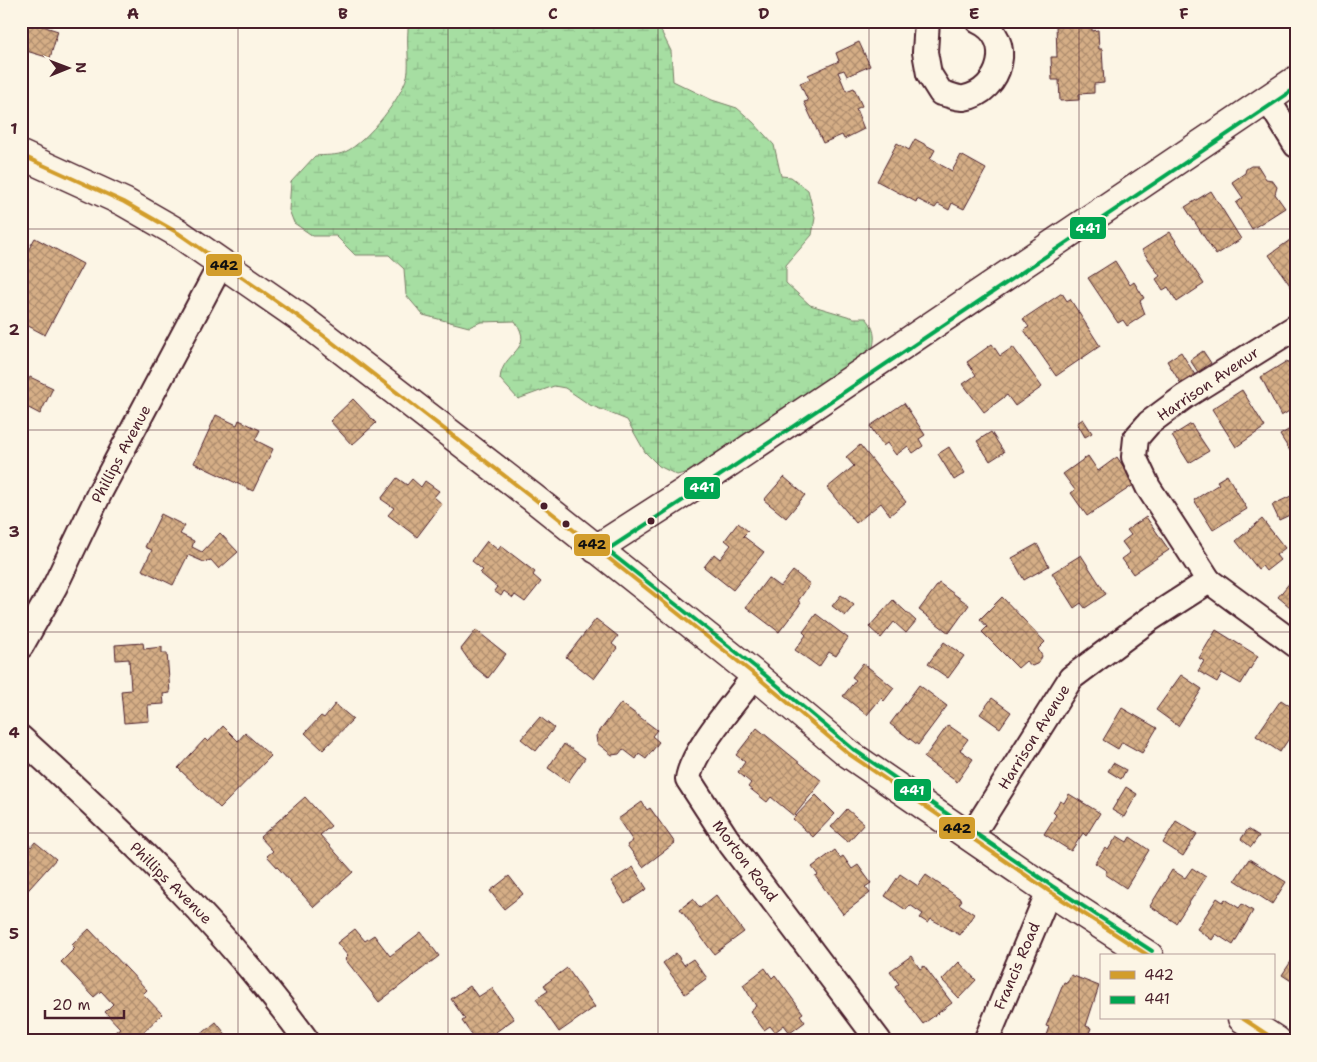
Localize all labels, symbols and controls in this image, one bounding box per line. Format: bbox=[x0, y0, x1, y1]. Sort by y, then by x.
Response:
text: A bbox=[127, 3, 139, 24]
text: B bbox=[338, 3, 348, 24]
text: C bbox=[548, 3, 558, 24]
text: D bbox=[758, 3, 770, 24]
text: E bbox=[969, 3, 979, 24]
text: F bbox=[1179, 3, 1189, 24]
north arrow bbox=[42, 42, 92, 92]
text: N bbox=[72, 62, 90, 73]
text: 1 bbox=[10, 118, 18, 139]
line badge: 441 bbox=[1069, 216, 1107, 240]
text: 441 bbox=[1075, 219, 1101, 237]
line badge: 442 bbox=[205, 253, 243, 277]
text: 442 bbox=[210, 256, 238, 274]
text: 2 bbox=[8, 319, 20, 340]
street label: Harrison Avenur bbox=[1153, 342, 1263, 426]
street label: Phillips Avenue bbox=[87, 401, 155, 507]
line badge: 441 bbox=[683, 476, 721, 500]
text: 441 bbox=[689, 478, 715, 496]
unlabelled marker bbox=[539, 501, 549, 511]
unlabelled marker bbox=[646, 516, 656, 526]
unlabelled marker bbox=[561, 519, 571, 529]
text: 3 bbox=[8, 521, 20, 542]
line badge: 442 bbox=[573, 533, 611, 557]
text: 442 bbox=[578, 535, 606, 553]
street label: Harrison Avenue bbox=[994, 681, 1074, 793]
text: 4 bbox=[8, 722, 20, 743]
line badge: 441 bbox=[893, 778, 932, 802]
text: 441 bbox=[899, 781, 925, 799]
street label: Morton Road bbox=[708, 816, 782, 906]
line badge: 442 bbox=[938, 816, 976, 840]
text: 442 bbox=[943, 819, 971, 837]
street label: Phillips Avenue bbox=[126, 838, 216, 928]
street label: Francis Road bbox=[990, 919, 1045, 1013]
text: 5 bbox=[9, 923, 19, 944]
legend bbox=[1100, 954, 1274, 1020]
text: 442 bbox=[1144, 965, 1174, 985]
scale bar bbox=[45, 987, 124, 1019]
text: 441 bbox=[1144, 989, 1170, 1009]
text: 20 m bbox=[52, 995, 91, 1015]

